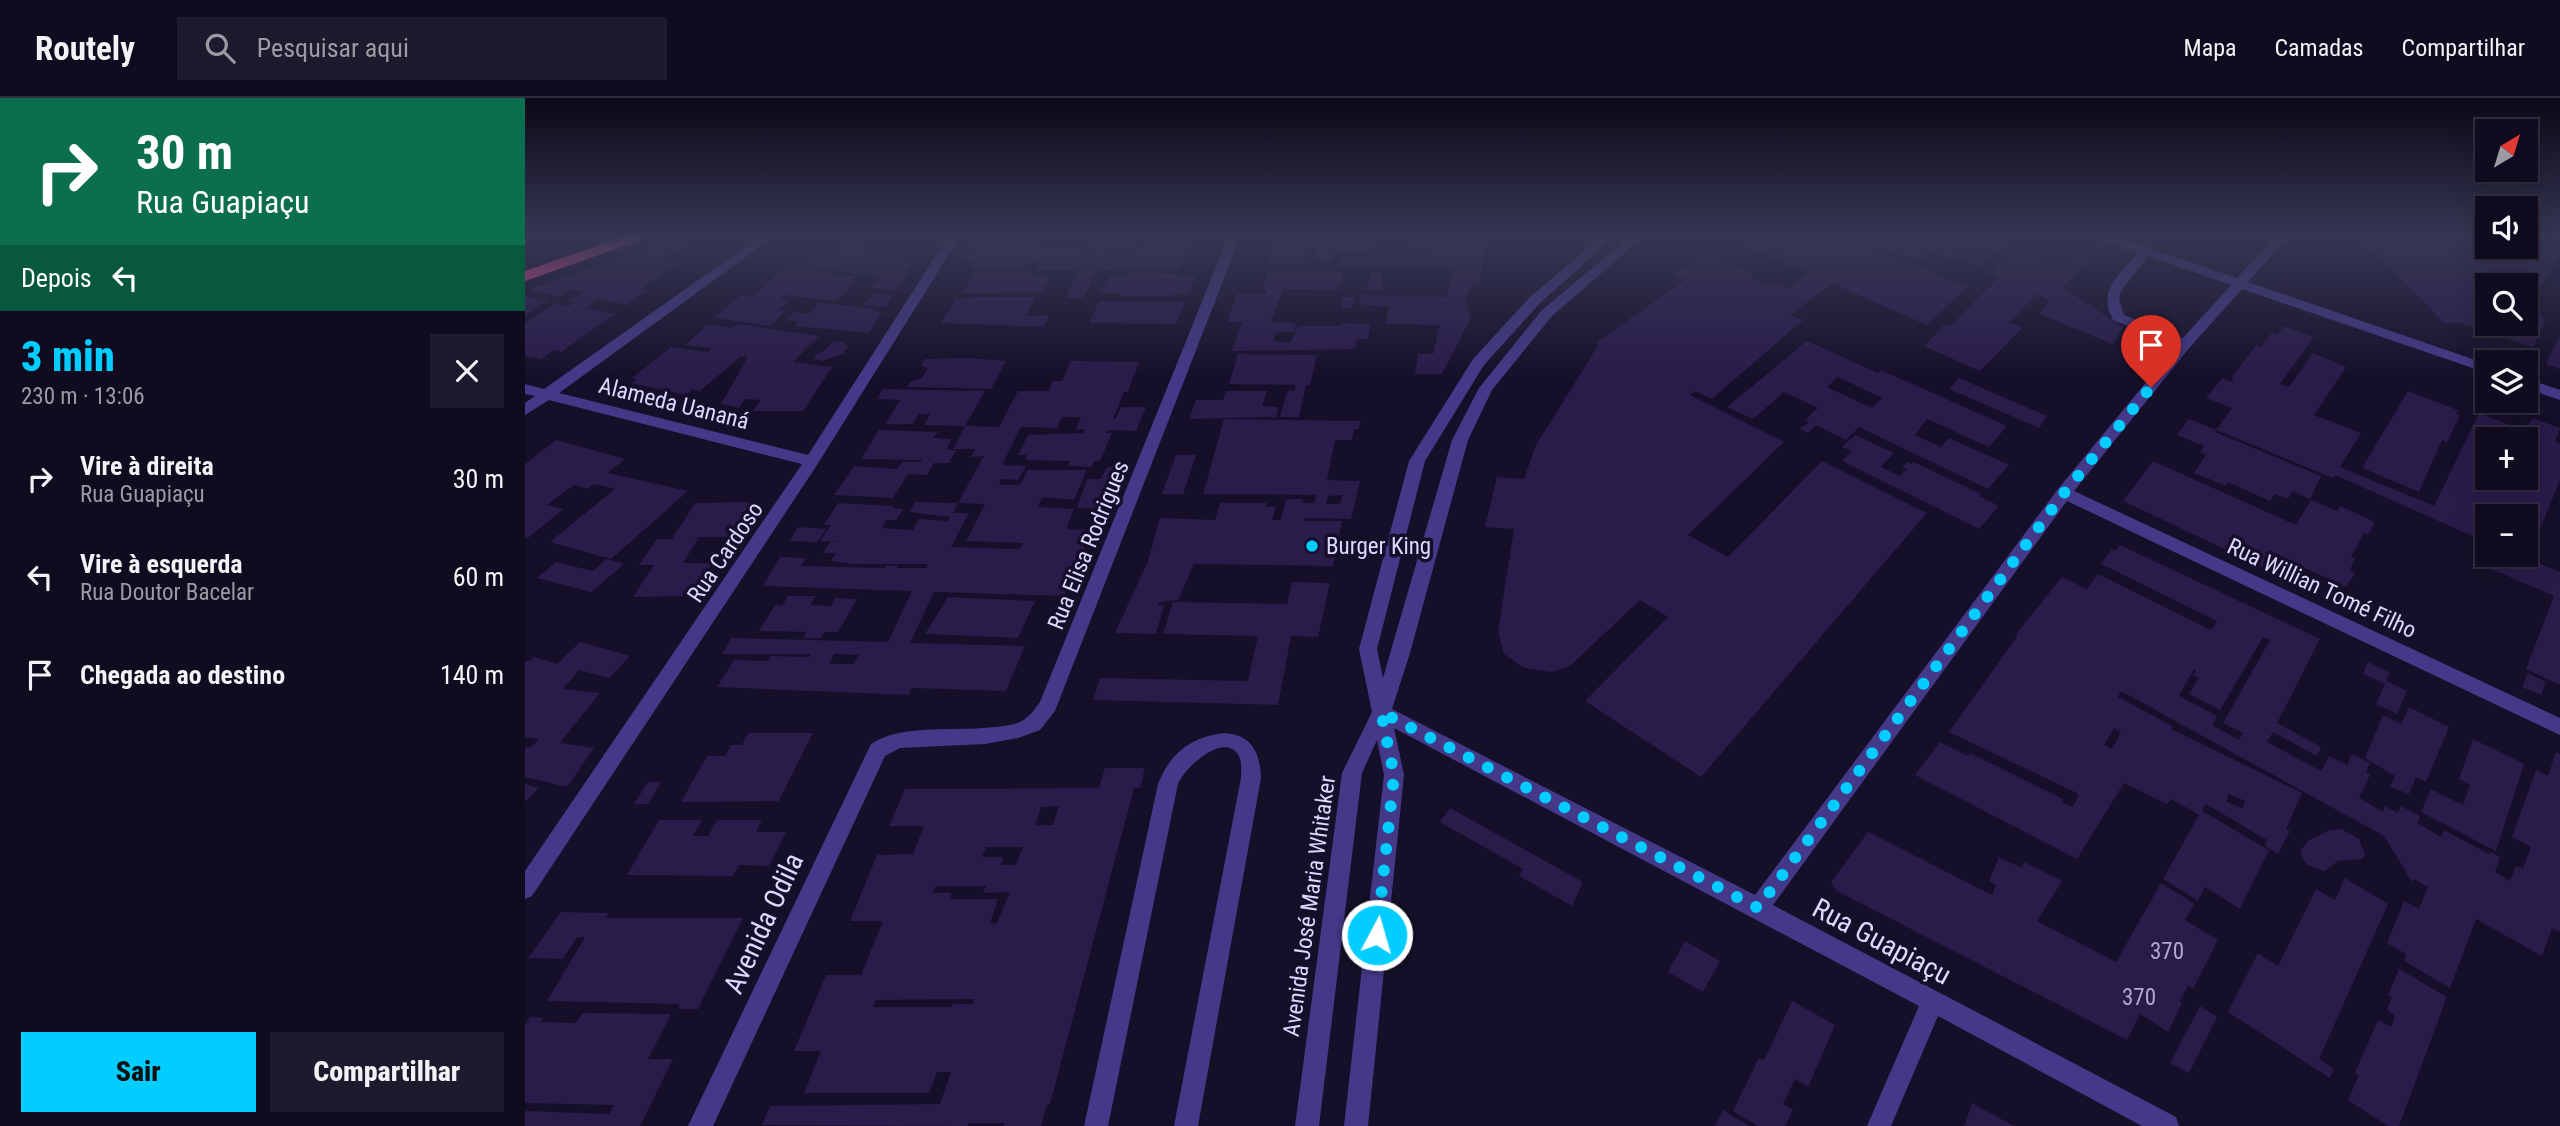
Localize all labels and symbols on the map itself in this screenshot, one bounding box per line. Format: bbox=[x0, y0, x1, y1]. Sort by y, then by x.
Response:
north arrow bbox=[2475, 119, 2537, 182]
pin bbox=[2121, 315, 2181, 387]
street label: Alameda Uananá bbox=[596, 372, 752, 435]
street label: Rua Elisa Rodrigues bbox=[1042, 457, 1135, 633]
street label: Rua Cardoso bbox=[682, 497, 769, 608]
place label: Burger King bbox=[1326, 533, 1431, 560]
street label: Rua Willian Tomé Filho bbox=[2223, 533, 2421, 644]
marker: Burger King bbox=[1304, 538, 1320, 554]
street label: Avenida José Maria Whitaker bbox=[1278, 774, 1341, 1038]
street label: Avenida Odila bbox=[717, 848, 810, 999]
street label: Rua Guapiaçu bbox=[1807, 891, 1957, 992]
position arrow bbox=[1340, 898, 1414, 972]
house number: 370 bbox=[2150, 938, 2184, 965]
house number: 370 bbox=[2122, 984, 2156, 1011]

